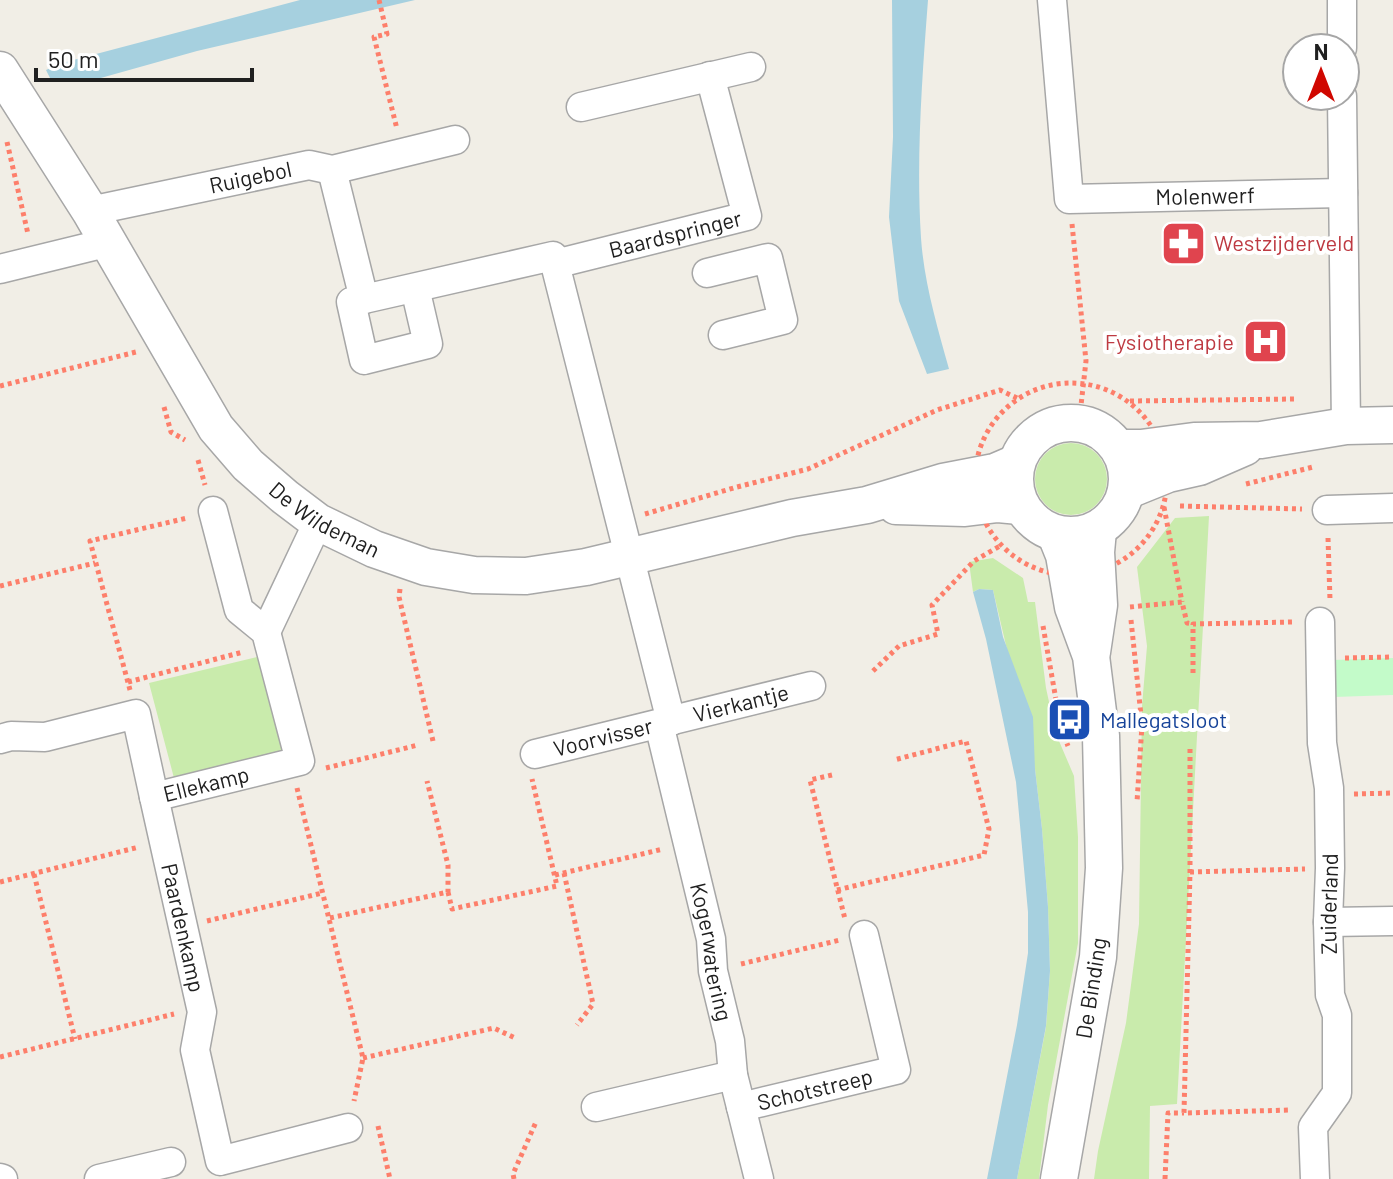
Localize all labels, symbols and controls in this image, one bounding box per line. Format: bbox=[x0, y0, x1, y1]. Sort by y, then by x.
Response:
scale bar bbox=[36, 32, 252, 82]
north arrow bbox=[1281, 32, 1361, 112]
text: N bbox=[1314, 38, 1328, 64]
text: 50 m bbox=[48, 44, 99, 73]
street label: Ruigebol bbox=[207, 155, 294, 198]
street label: Molenwerf bbox=[1155, 181, 1255, 209]
street label: Baardspringer bbox=[606, 204, 744, 262]
pharmacy icon: Westzijderveld bbox=[1159, 219, 1207, 267]
place label: Westzijderveld bbox=[1214, 229, 1354, 255]
hospital icon: Fysiotherapie bbox=[1241, 318, 1289, 366]
place label: Fysiotherapie bbox=[1105, 328, 1234, 354]
street label: De Wildeman bbox=[265, 476, 384, 562]
street label: Vierkantje bbox=[690, 678, 791, 727]
bus stop icon: Mallegatsloot bbox=[1045, 696, 1093, 744]
place label: Mallegatsloot bbox=[1100, 706, 1227, 732]
street label: Voorvisser bbox=[550, 712, 655, 761]
street label: Ellekamp bbox=[160, 760, 252, 806]
street label: Zuiderland bbox=[1314, 853, 1342, 955]
street label: Paardenkamp bbox=[157, 861, 211, 995]
street label: Kogerwatering bbox=[686, 880, 739, 1024]
street label: De Binding bbox=[1069, 935, 1111, 1040]
street label: Schotstreep bbox=[754, 1062, 875, 1115]

